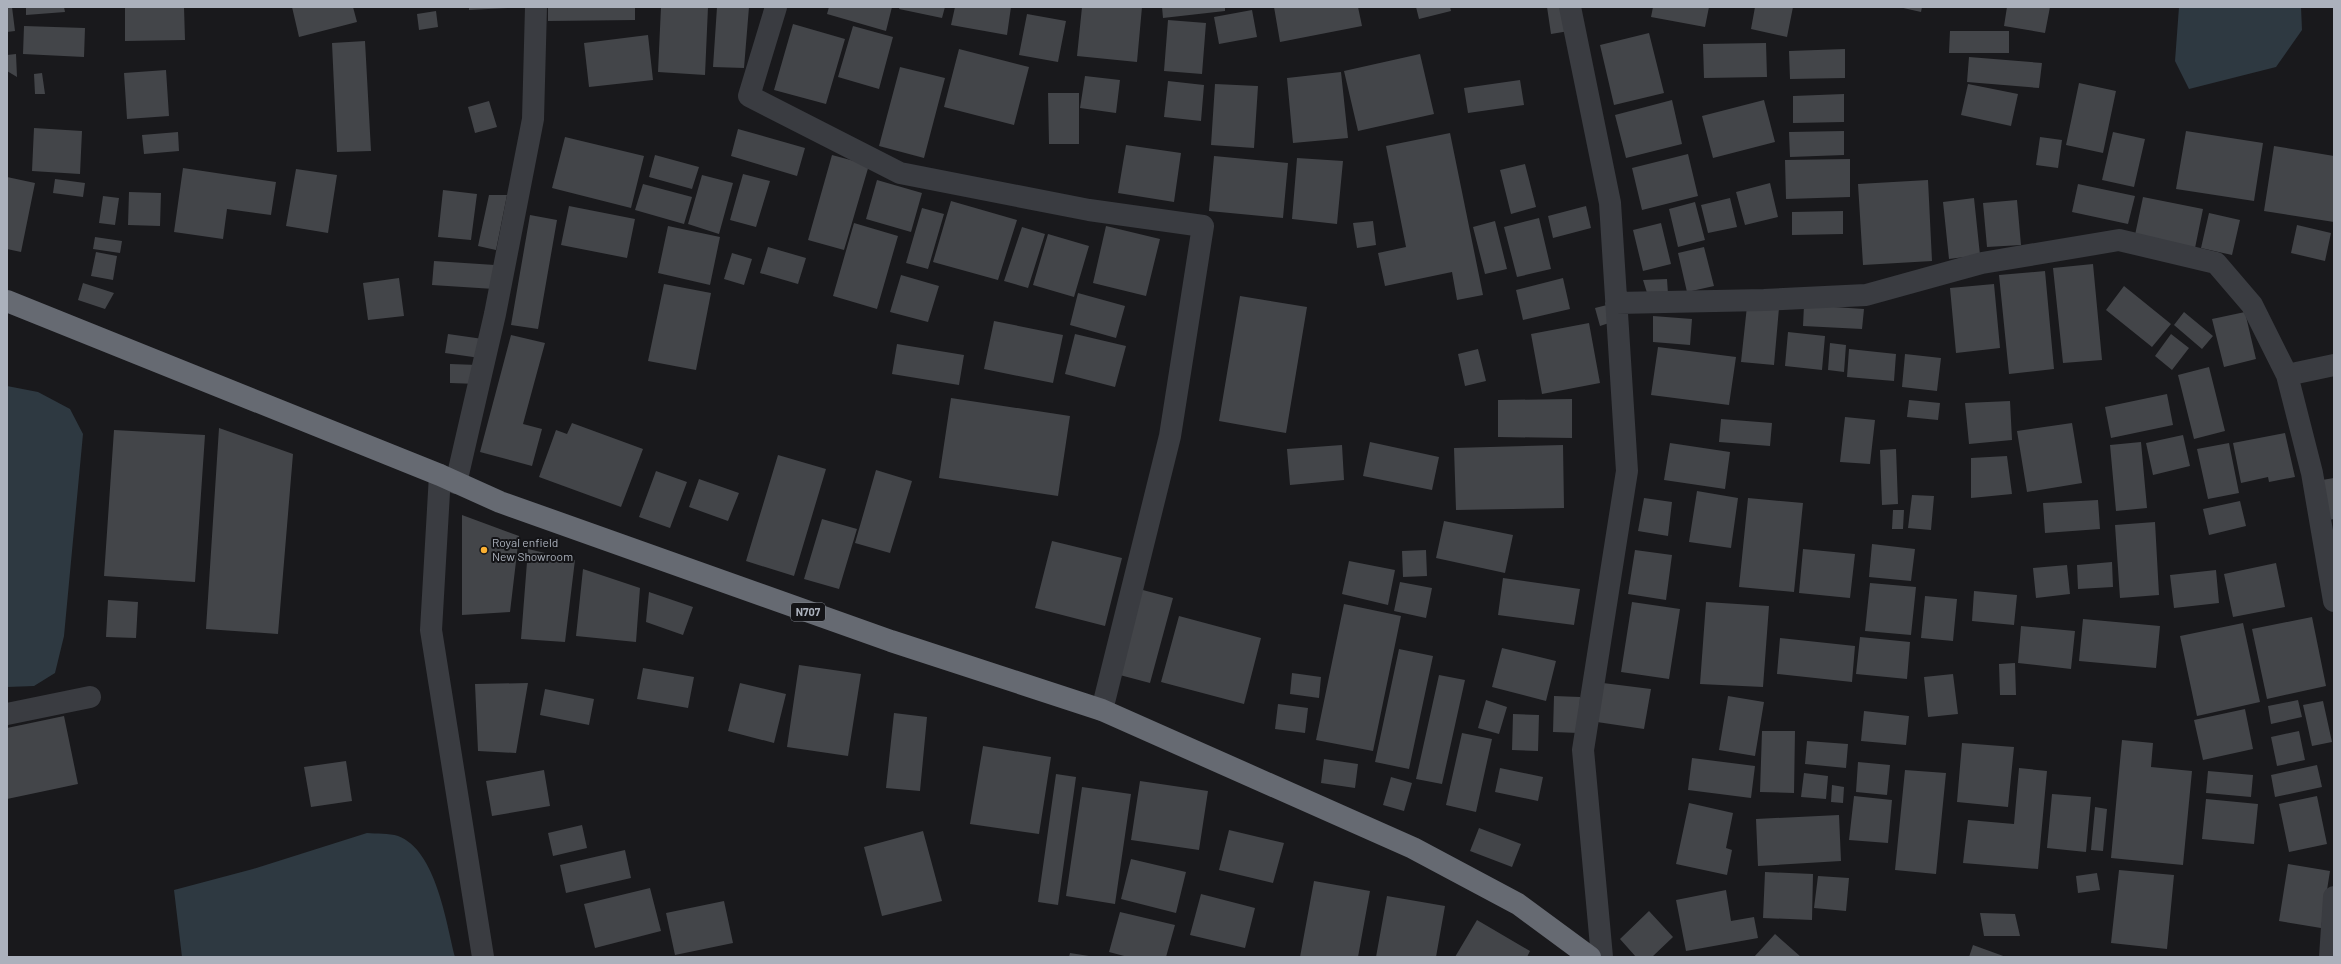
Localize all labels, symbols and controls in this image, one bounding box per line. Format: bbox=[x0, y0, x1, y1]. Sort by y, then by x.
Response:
place label: Royal enfield New Showroom bbox=[492, 535, 573, 563]
marker: Royal enfield New Showroom bbox=[479, 545, 489, 555]
road number: N707 bbox=[791, 603, 825, 621]

